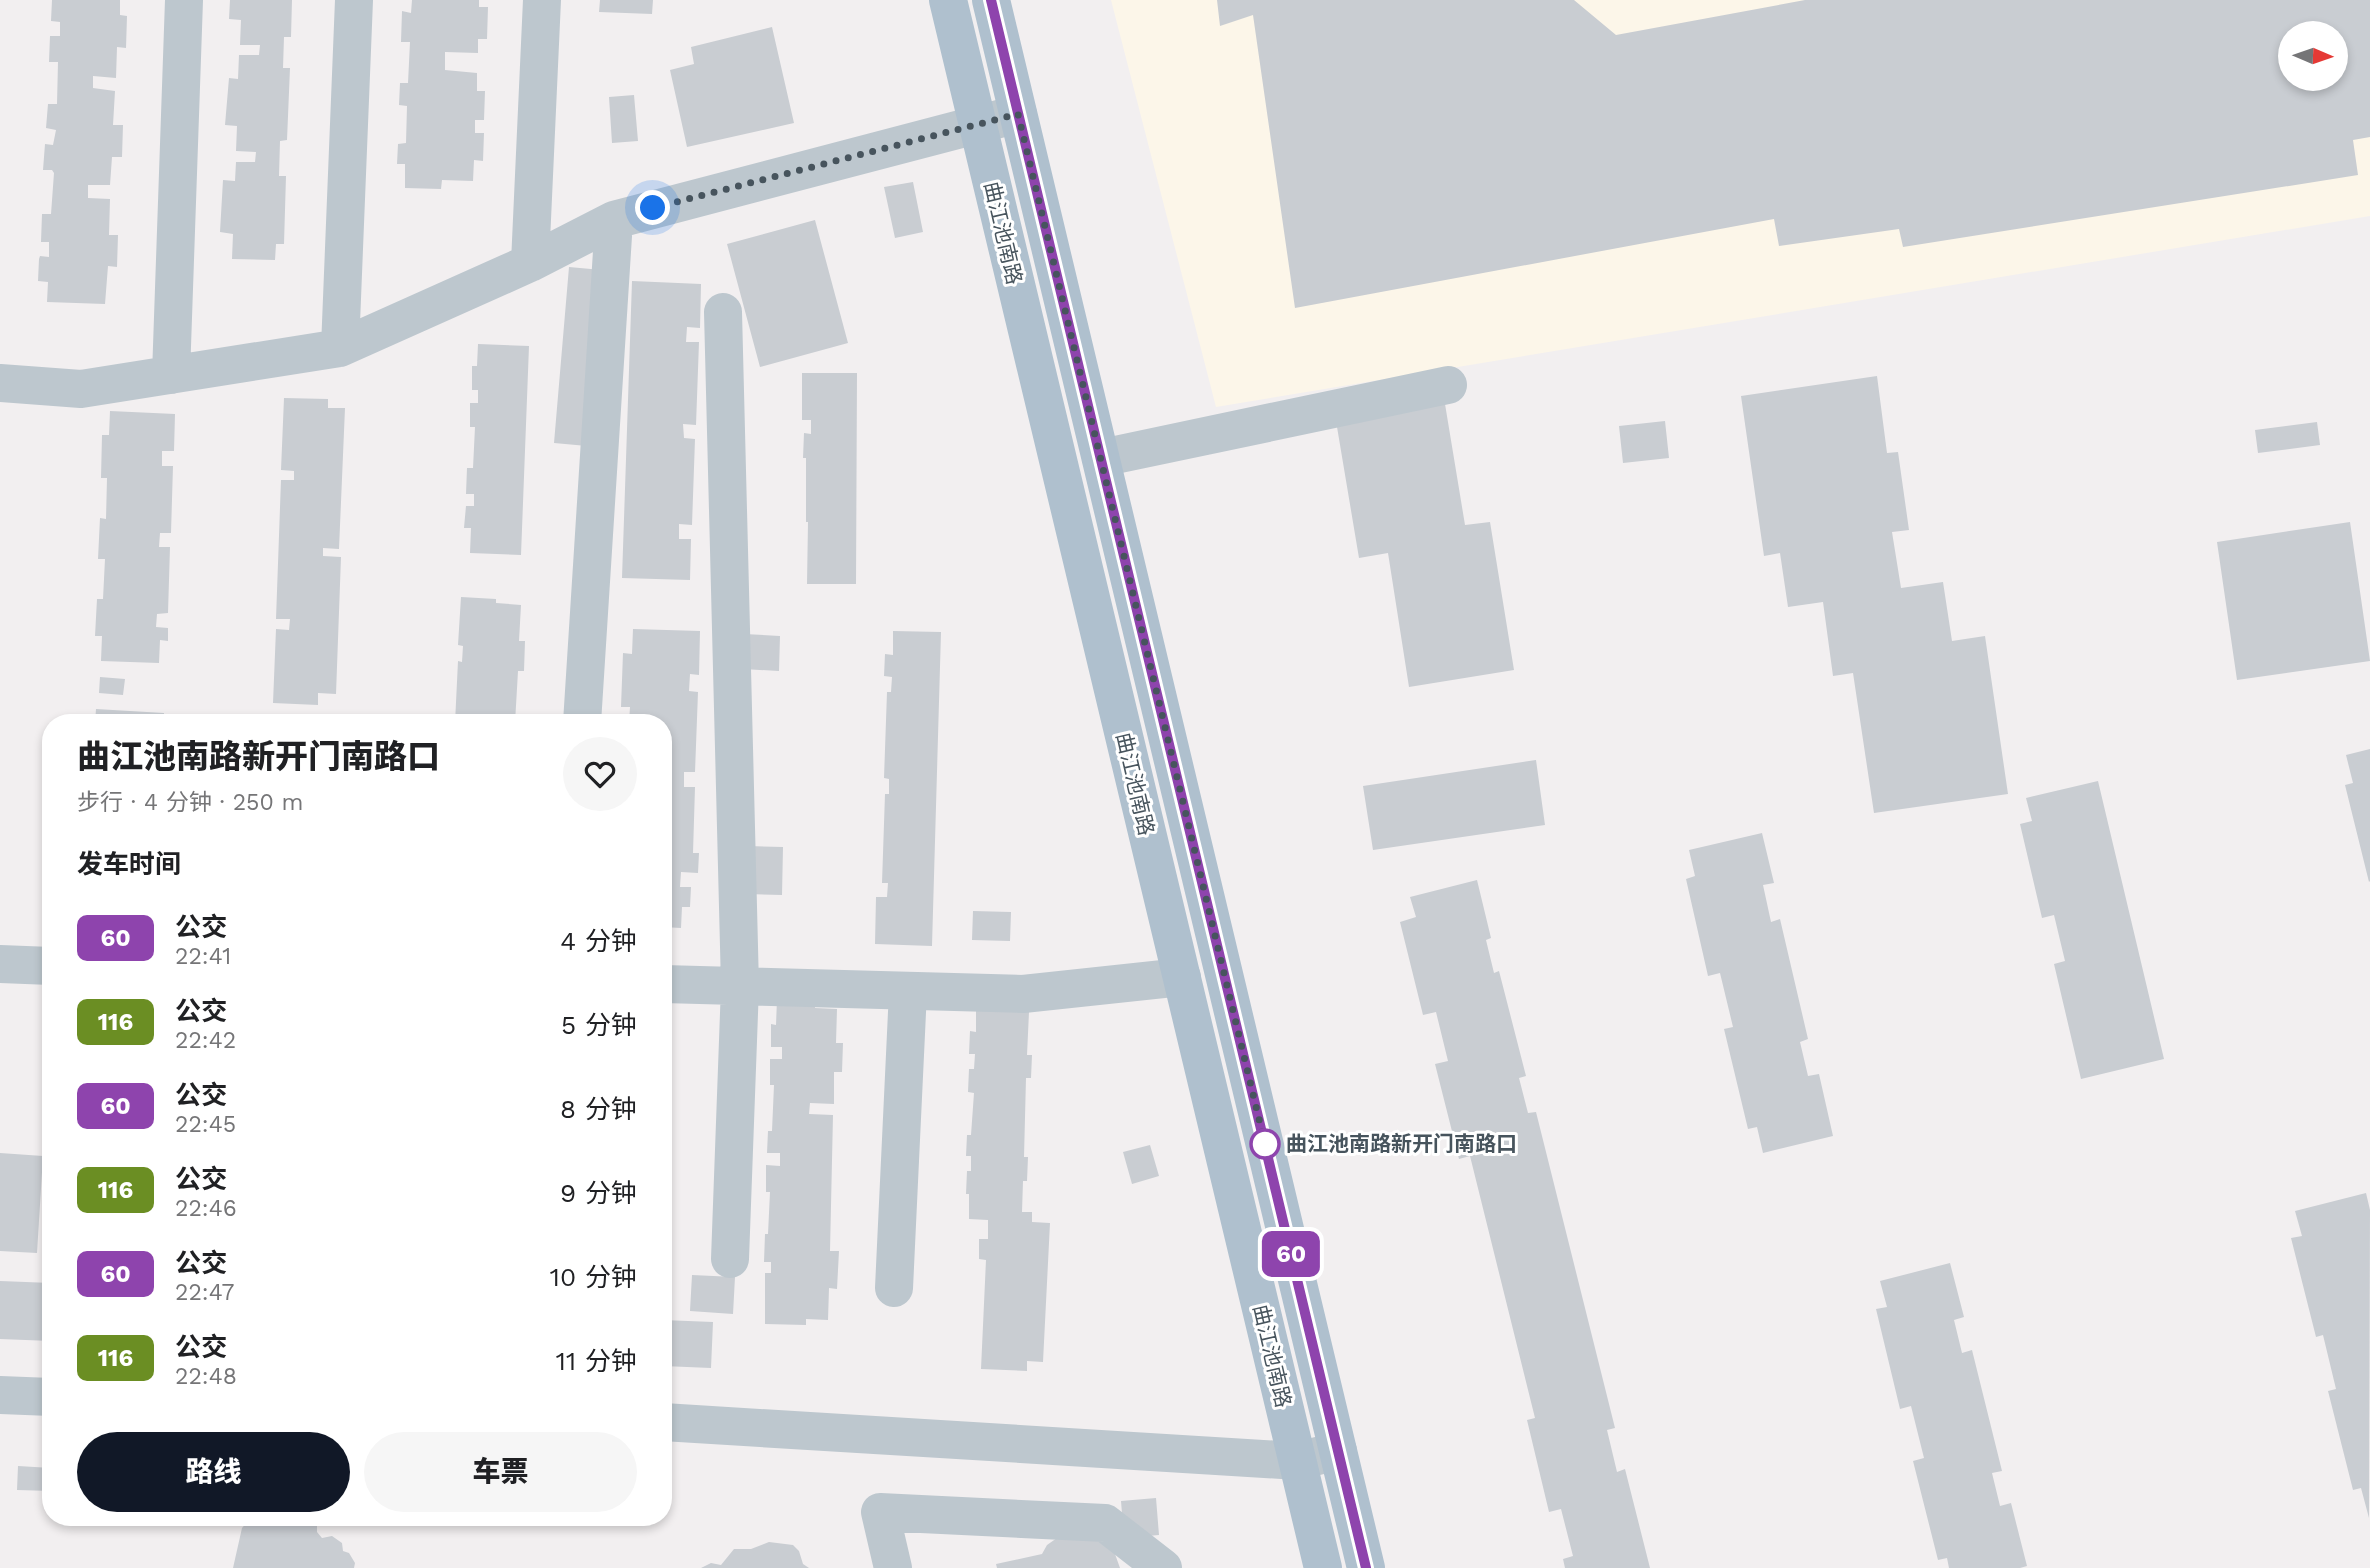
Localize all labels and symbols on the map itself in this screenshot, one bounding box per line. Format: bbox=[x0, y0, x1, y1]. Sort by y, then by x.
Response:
north arrow bbox=[2278, 21, 2348, 91]
street label: 曲江池南路 bbox=[979, 179, 1027, 287]
your location bbox=[635, 190, 670, 225]
street label: 曲江池南路 bbox=[1111, 730, 1159, 838]
marker: 曲江池南路新开门南路口 bbox=[1250, 1129, 1280, 1159]
place label: 曲江池南路新开门南路口 bbox=[1286, 1131, 1517, 1156]
line badge: 60 bbox=[1260, 1231, 1322, 1277]
street label: 曲江池南路 bbox=[1248, 1302, 1296, 1410]

